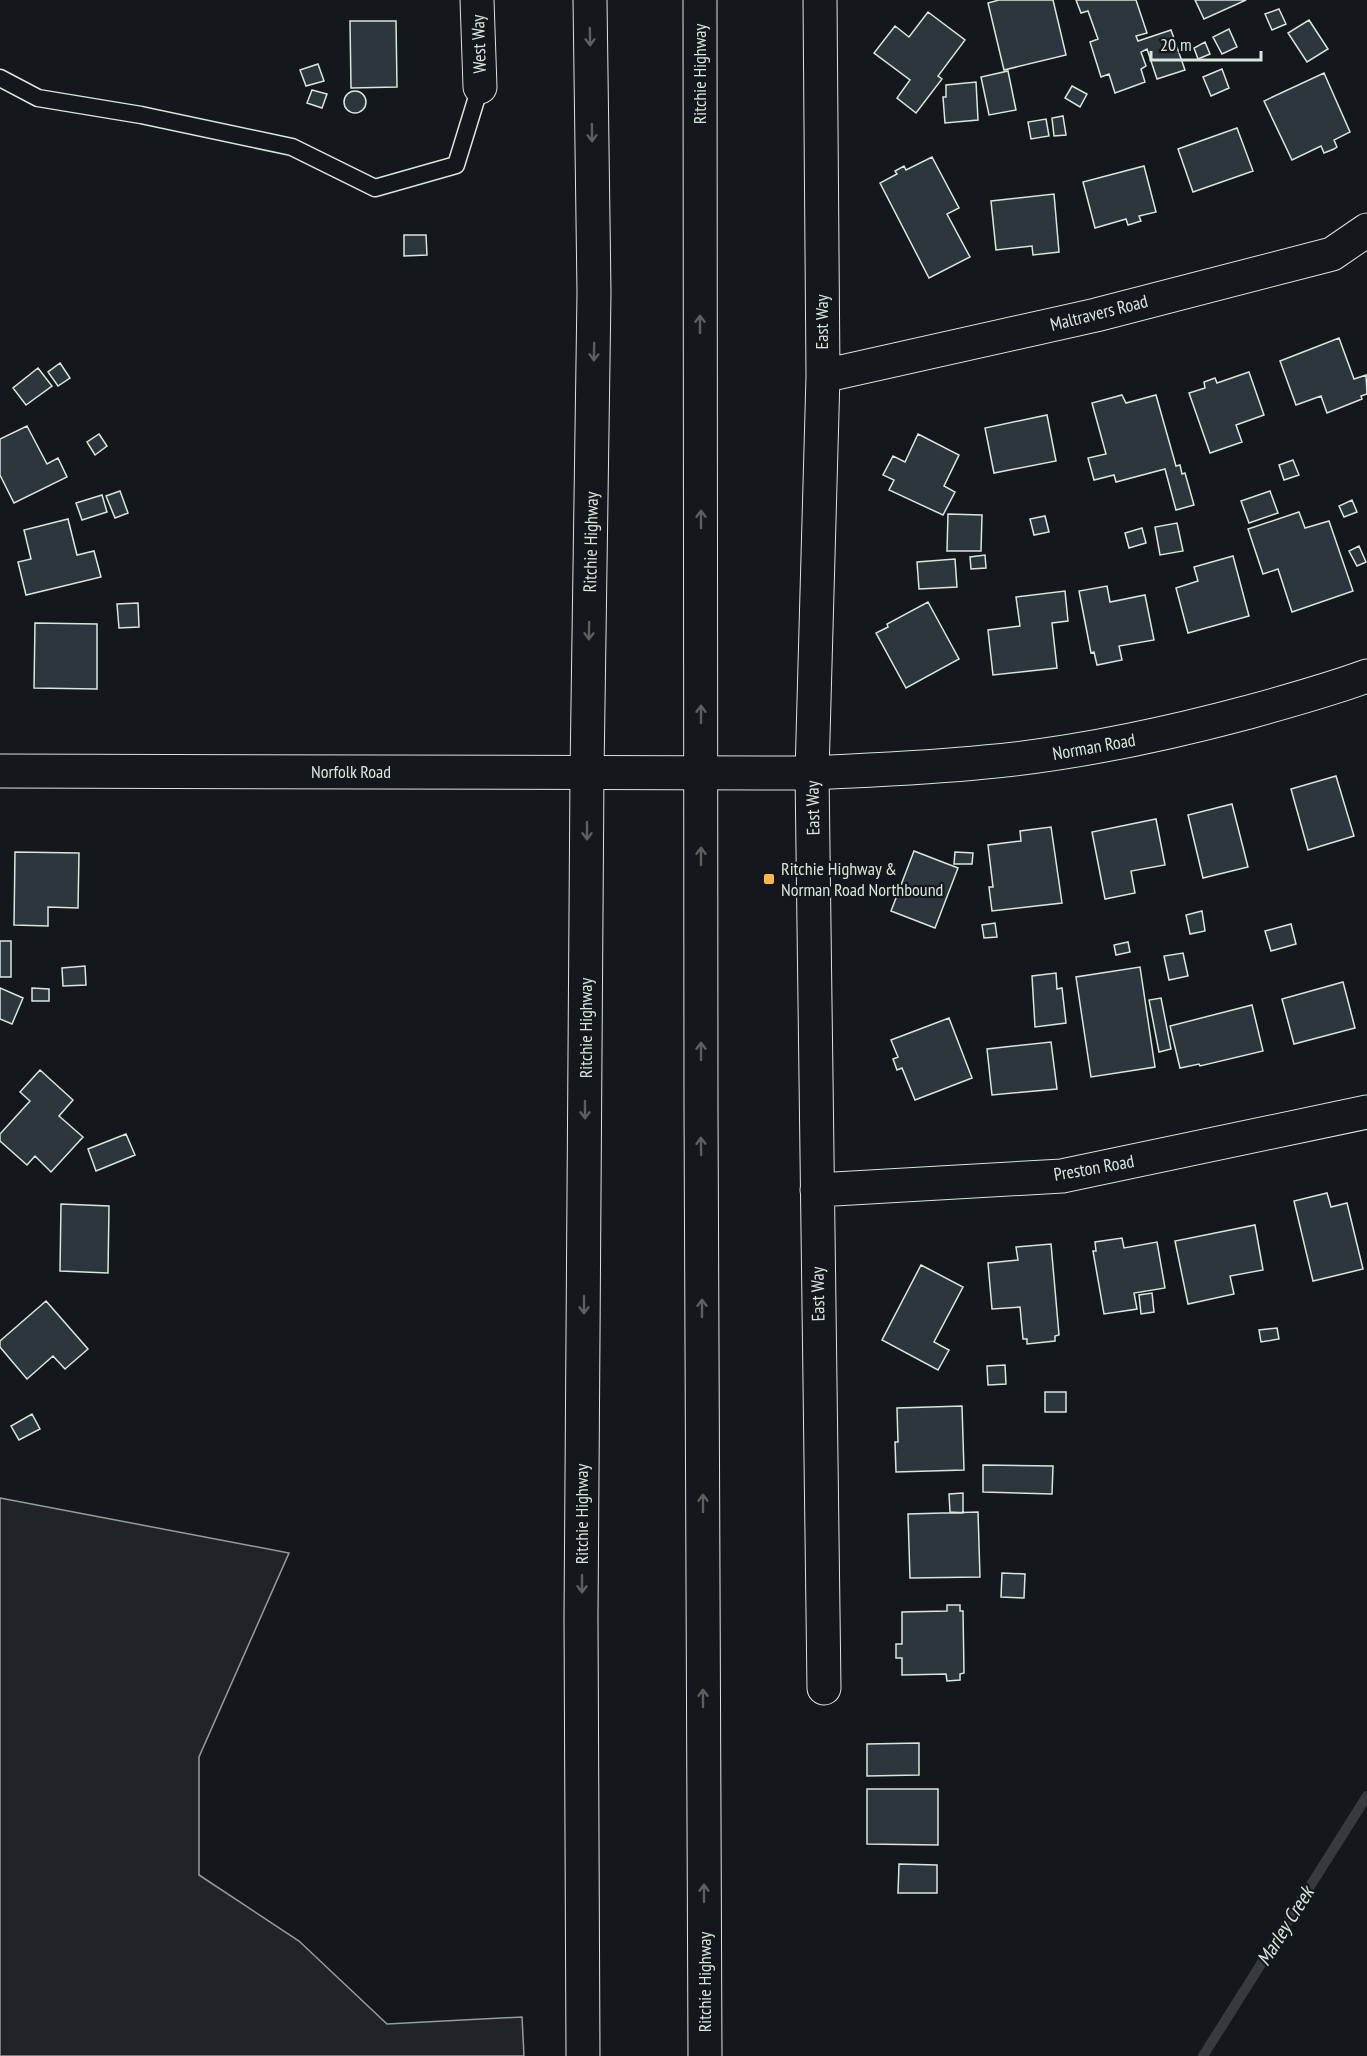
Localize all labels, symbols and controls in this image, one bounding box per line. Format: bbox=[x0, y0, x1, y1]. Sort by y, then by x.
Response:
street label: West Way bbox=[466, 14, 491, 74]
street label: Ritchie Highway bbox=[688, 23, 711, 124]
scale bar bbox=[1151, 24, 1260, 62]
one-way arrow bbox=[584, 27, 596, 47]
text: 20 m bbox=[1160, 33, 1192, 56]
one-way arrow bbox=[586, 122, 598, 142]
street label: Maltravers Road bbox=[1048, 289, 1150, 336]
street label: East Way bbox=[810, 294, 833, 349]
one-way arrow bbox=[694, 315, 706, 335]
one-way arrow bbox=[588, 341, 599, 361]
street label: Ritchie Highway bbox=[578, 491, 603, 593]
one-way arrow bbox=[695, 510, 707, 530]
one-way arrow bbox=[584, 620, 595, 640]
one-way arrow bbox=[695, 705, 707, 725]
street label: Norman Road bbox=[1051, 728, 1137, 765]
street label: Norfolk Road bbox=[311, 760, 391, 783]
street label: East Way bbox=[801, 780, 824, 836]
one-way arrow bbox=[581, 821, 593, 841]
one-way arrow bbox=[695, 846, 707, 866]
place label: Ritchie Highway & Norman Road Northbound bbox=[781, 857, 943, 901]
marker: Ritchie Highway & Norman Road Northbound bbox=[762, 872, 776, 886]
street label: Ritchie Highway bbox=[574, 977, 597, 1078]
one-way arrow bbox=[695, 1041, 707, 1061]
one-way arrow bbox=[579, 1100, 591, 1120]
one-way arrow bbox=[695, 1136, 707, 1156]
street label: Preston Road bbox=[1052, 1149, 1136, 1186]
street label: East Way bbox=[806, 1266, 829, 1322]
one-way arrow bbox=[578, 1295, 589, 1315]
one-way arrow bbox=[696, 1298, 708, 1318]
street label: Ritchie Highway bbox=[570, 1463, 593, 1564]
one-way arrow bbox=[697, 1493, 709, 1513]
one-way arrow bbox=[576, 1574, 587, 1594]
one-way arrow bbox=[697, 1688, 709, 1708]
water label: Marley Creek bbox=[1251, 1880, 1321, 1970]
one-way arrow bbox=[698, 1883, 710, 1903]
street label: Ritchie Highway bbox=[693, 1931, 716, 2032]

